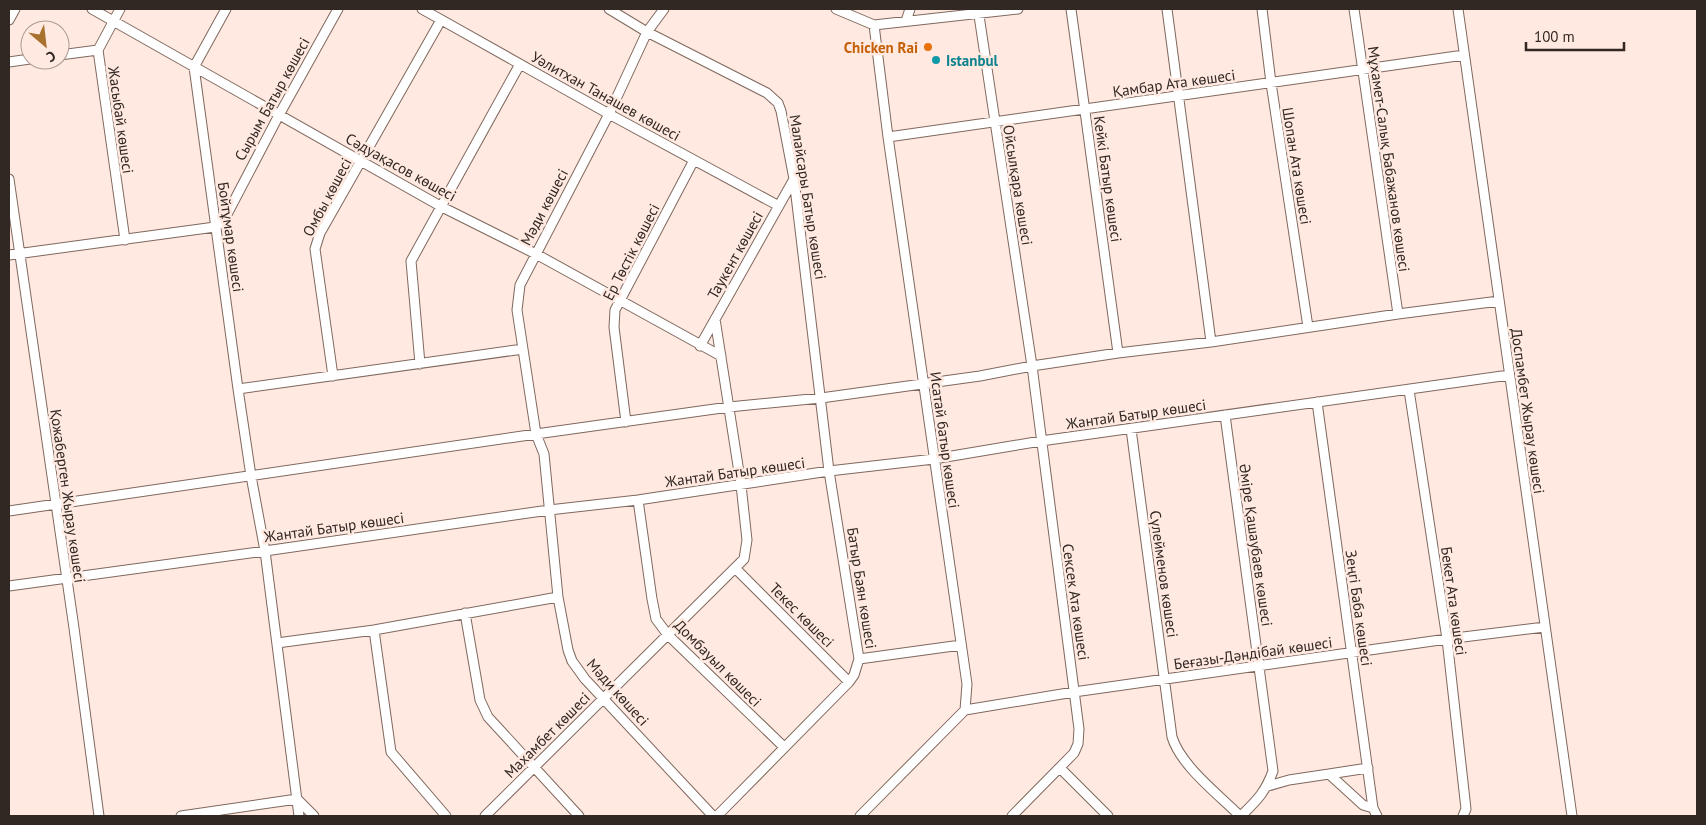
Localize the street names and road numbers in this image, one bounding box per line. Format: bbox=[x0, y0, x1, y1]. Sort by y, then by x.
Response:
street label: Сырым Батыр көшесі bbox=[230, 34, 314, 164]
street label: Мұхамет-Салық Бабажанов көшесі bbox=[1364, 45, 1414, 273]
street label: Уәлитхан Танашев көшесі bbox=[528, 47, 684, 145]
street label: Жасыбай көшесі bbox=[104, 64, 138, 175]
street label: Қамбар Ата көшесі bbox=[1111, 65, 1237, 101]
street label: Шопан Ата көшесі bbox=[1278, 106, 1316, 226]
street label: Малайсары Батыр көшесі bbox=[786, 113, 830, 281]
street label: Кейкі Батыр көшесі bbox=[1090, 115, 1126, 243]
street label: Ойсылқара көшесі bbox=[999, 123, 1037, 247]
street label: Сәдуақасов көшесі bbox=[342, 129, 460, 205]
street label: Омбы көшесі bbox=[298, 154, 356, 240]
street label: Мәди көшесі bbox=[516, 165, 572, 249]
street label: Бойтұмар көшесі bbox=[214, 181, 248, 293]
street label: Ер Төстік көшесі bbox=[598, 200, 664, 304]
street label: Таукент көшесі bbox=[703, 208, 767, 302]
street label: Доспамбет Жырау көшесі bbox=[1507, 327, 1549, 495]
street label: Исатай батыр көшесі bbox=[926, 370, 964, 510]
street label: Жантай Батыр көшесі bbox=[1064, 395, 1207, 433]
street label: Қожаберген Жырау көшесі bbox=[46, 408, 90, 584]
street label: Жантай Батыр көшесі bbox=[663, 453, 806, 491]
street label: Әміре Қашаубаев көшесі bbox=[1235, 462, 1277, 628]
street label: Жантай Батыр көшесі bbox=[262, 508, 405, 546]
street label: Сүлейменов көшесі bbox=[1146, 509, 1182, 639]
street label: Батыр Баян көшесі bbox=[843, 526, 881, 650]
street label: Сексек Ата көшесі bbox=[1058, 542, 1094, 662]
street label: Бекет Ата көшесі bbox=[1437, 545, 1471, 657]
street label: Зеңгі Баба көшесі bbox=[1341, 549, 1377, 667]
street label: Текес көшесі bbox=[766, 579, 838, 651]
street label: Домбауыл көшесі bbox=[670, 615, 766, 711]
street label: Беғазы-Дәндібай көшесі bbox=[1172, 632, 1334, 674]
street label: Мәди көшесі bbox=[583, 654, 653, 730]
street label: Махамбет көшесі bbox=[500, 688, 594, 782]

